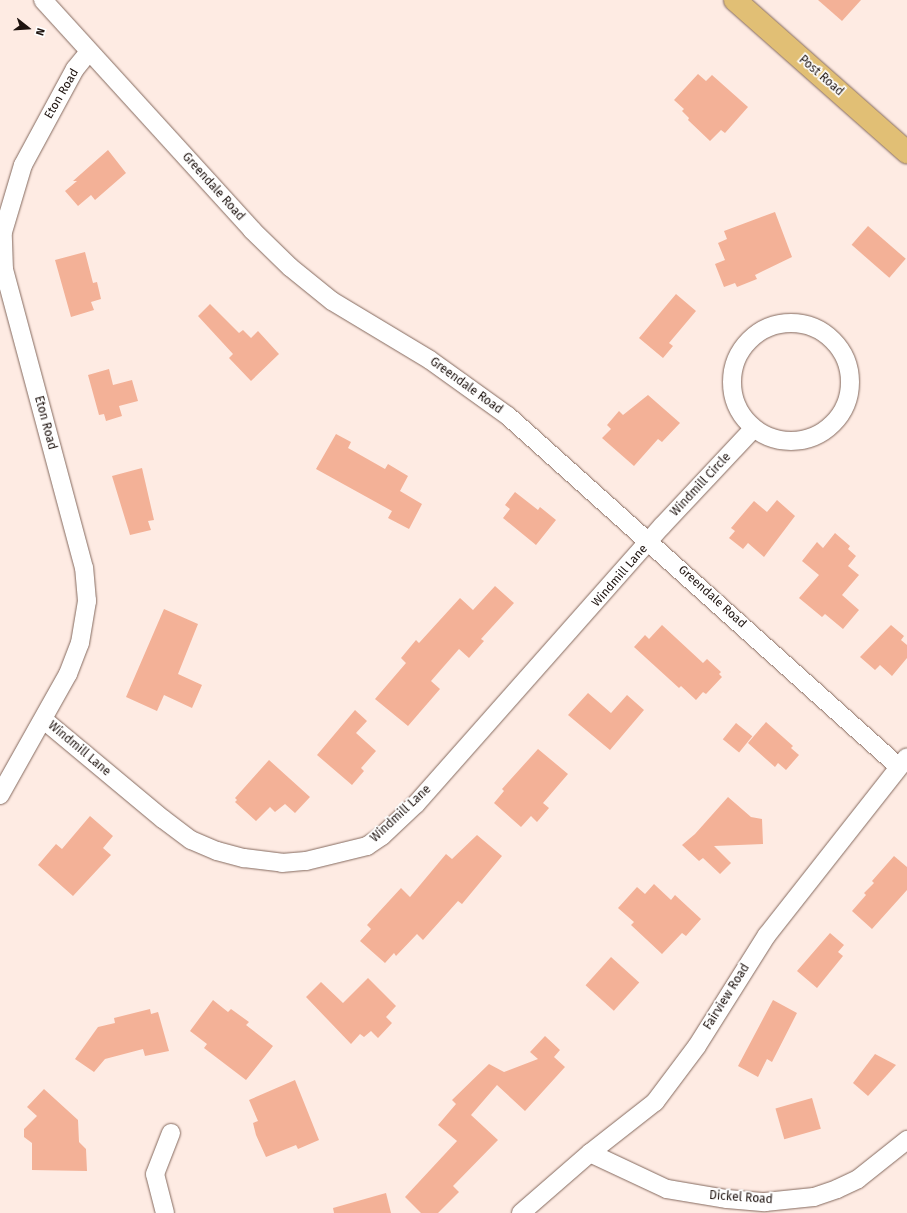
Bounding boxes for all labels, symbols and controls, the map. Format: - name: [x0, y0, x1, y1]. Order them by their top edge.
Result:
- north arrow: [8, 8, 48, 48]
- text: N: [33, 26, 47, 37]
- street label: Post Road: [796, 53, 846, 99]
- street label: Eton Road: [42, 66, 82, 122]
- street label: Greendale Road: [179, 150, 247, 224]
- street label: Greendale Road: [427, 355, 505, 417]
- street label: Eton Road: [31, 394, 59, 452]
- street label: Windmill Circle: [668, 450, 734, 520]
- street label: Windmill Lane: [589, 542, 651, 610]
- street label: Greendale Road: [675, 563, 749, 631]
- street label: Windmill Lane: [45, 719, 113, 779]
- street label: Windmill Lane: [368, 782, 434, 846]
- street label: Fairview Road: [701, 961, 753, 1033]
- street label: Dickel Road: [709, 1189, 773, 1207]

